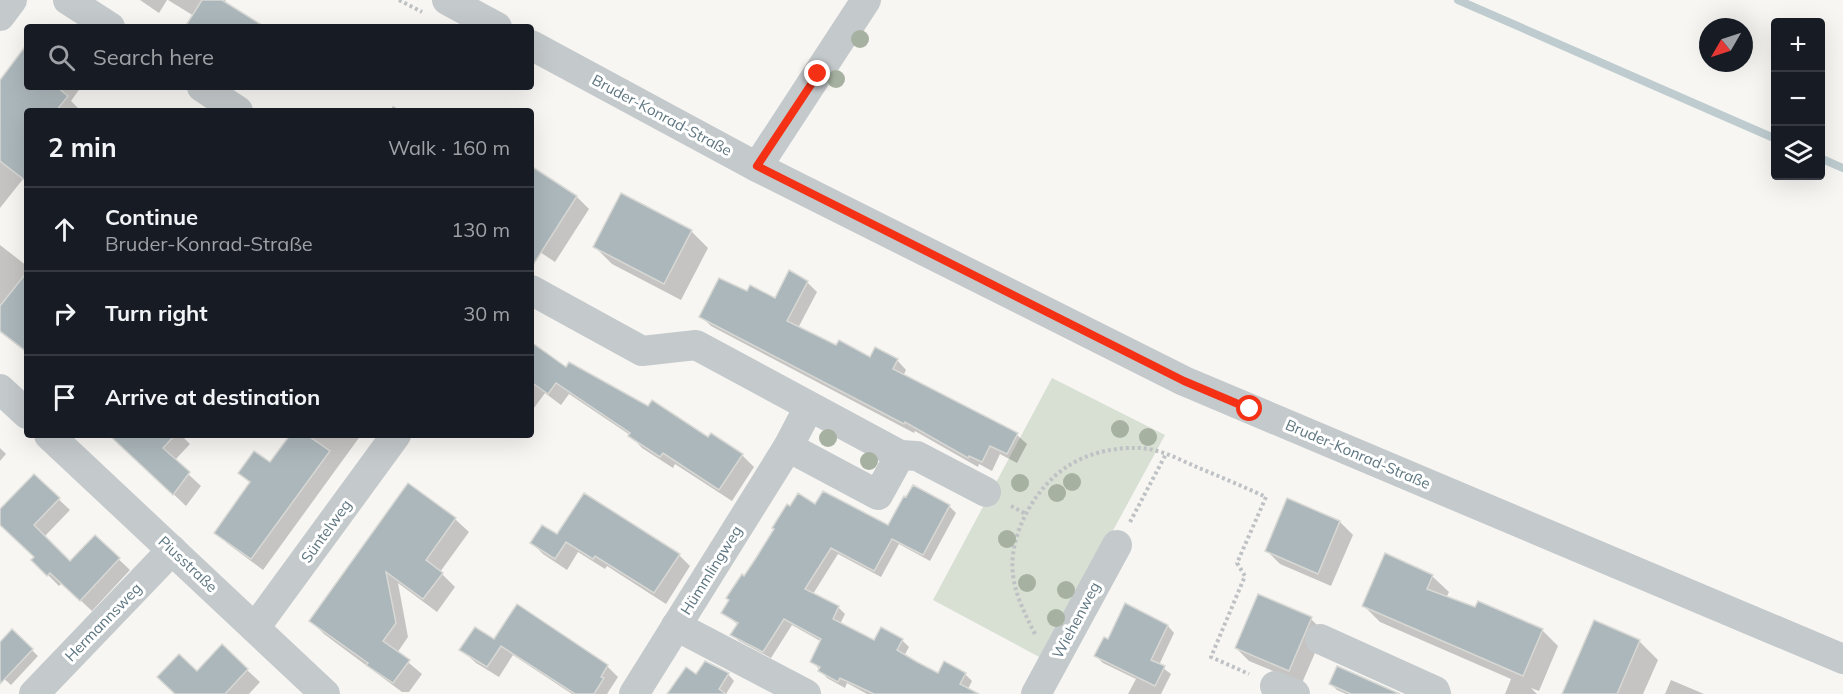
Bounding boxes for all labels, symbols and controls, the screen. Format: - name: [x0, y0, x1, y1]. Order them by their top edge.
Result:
- north arrow: [1699, 18, 1753, 72]
- map controls: [1771, 18, 1825, 180]
- button: +: [1771, 18, 1825, 72]
- search box: [24, 24, 534, 90]
- icon: search: [45, 41, 78, 74]
- text: Search here: [93, 43, 214, 71]
- route end: [804, 60, 830, 86]
- street label: Bruder-Konrad-Straße: [589, 70, 735, 160]
- button: −: [1771, 72, 1825, 126]
- button: layers: [1771, 126, 1825, 180]
- text: 2 min: [48, 131, 117, 164]
- text: Walk · 160 m: [388, 135, 510, 160]
- text: Continue: [105, 203, 198, 231]
- icon: ahead: [48, 213, 81, 246]
- text: 130 m: [451, 217, 510, 242]
- text: Bruder-Konrad-Straße: [105, 231, 313, 256]
- icon: right: [48, 297, 81, 330]
- text: Turn right: [105, 299, 208, 327]
- text: 30 m: [463, 301, 510, 326]
- icon: arrive: [48, 381, 81, 414]
- text: Arrive at destination: [105, 383, 320, 411]
- route start: [1236, 395, 1262, 421]
- street label: Bruder-Konrad-Straße: [1283, 415, 1433, 493]
- street label: Süntelweg: [297, 496, 355, 566]
- street label: Hümmlingweg: [676, 522, 746, 618]
- street label: Piusstraße: [154, 532, 222, 596]
- street label: Wiehenweg: [1048, 578, 1104, 662]
- street label: Hermannsweg: [61, 579, 145, 665]

